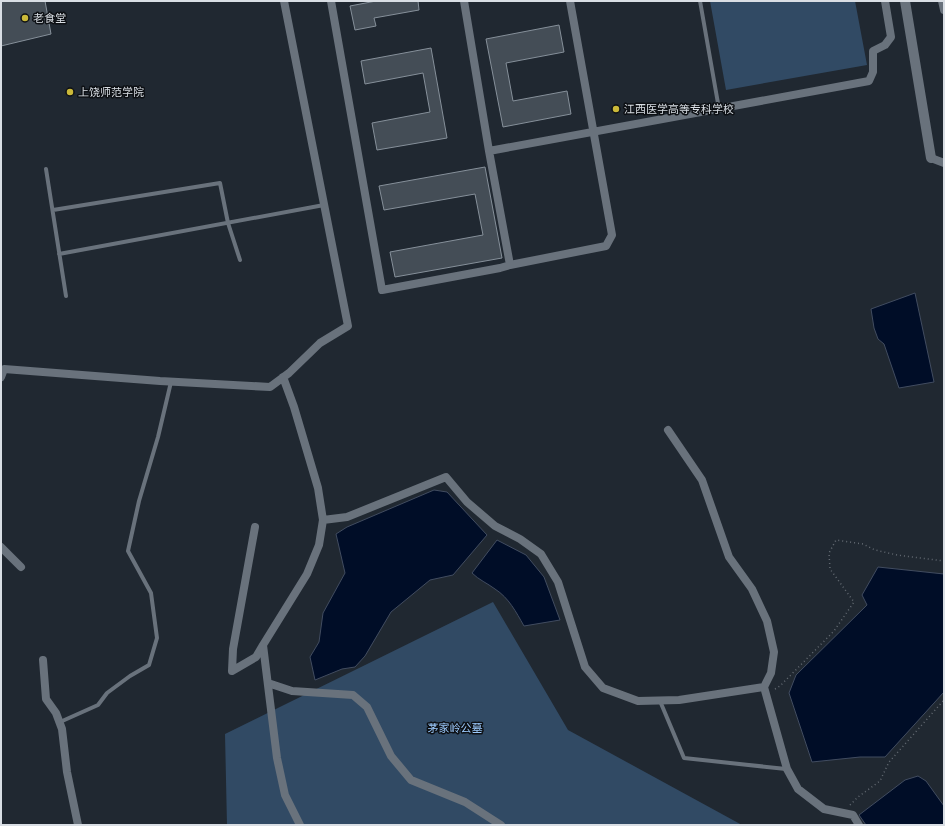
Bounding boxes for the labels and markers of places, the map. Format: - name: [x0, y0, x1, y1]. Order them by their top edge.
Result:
- place label: 老食堂: [33, 12, 66, 25]
- marker: 老食堂: [20, 13, 30, 23]
- place label: 上饶师范学院: [78, 86, 144, 99]
- marker: 上饶师范学院: [65, 87, 75, 97]
- place label: 江西医学高等专科学校: [624, 103, 734, 116]
- marker: 江西医学高等专科学校: [611, 104, 621, 114]

